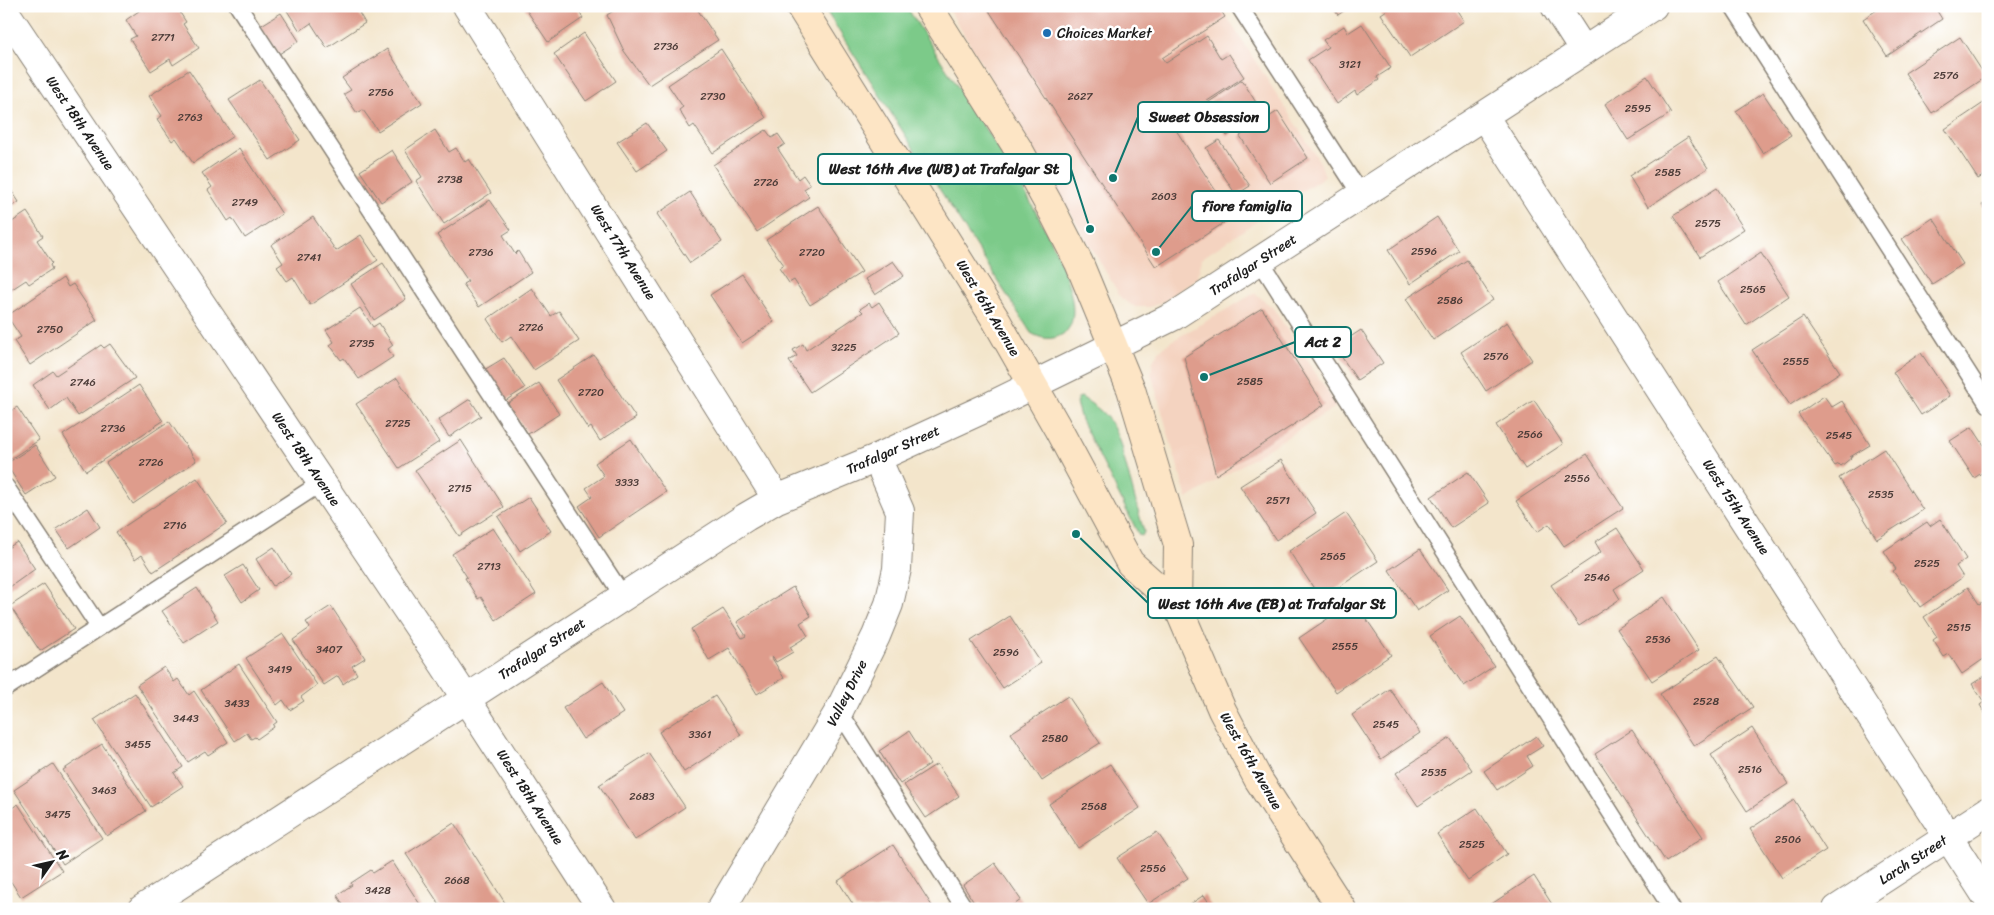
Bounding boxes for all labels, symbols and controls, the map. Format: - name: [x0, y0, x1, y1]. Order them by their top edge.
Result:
- place label: Choices Market: [1057, 21, 1153, 46]
- marker: Choices Market: [1041, 27, 1053, 39]
- house number: 2771: [151, 28, 175, 47]
- house number: 2736: [654, 37, 678, 56]
- house number: 3121: [1339, 55, 1361, 74]
- house number: 2576: [1933, 66, 1959, 85]
- street label: West 18th Avenue: [39, 70, 121, 176]
- house number: 2756: [368, 83, 394, 102]
- house number: 2730: [700, 87, 726, 106]
- house number: 2627: [1067, 87, 1093, 106]
- house number: 2595: [1625, 99, 1652, 118]
- callout: Sweet Obsession: [1138, 102, 1269, 132]
- text: Sweet Obsession: [1148, 104, 1260, 130]
- house number: 2763: [178, 108, 202, 127]
- callout: West 16th Ave (WB) at Trafalgar St: [818, 154, 1071, 184]
- text: West 16th Ave (WB) at Trafalgar St: [829, 156, 1060, 182]
- house number: 2585: [1655, 163, 1681, 182]
- house number: 2738: [437, 170, 463, 189]
- house number: 2726: [753, 173, 779, 192]
- house number: 2603: [1151, 187, 1177, 206]
- callout: fiore famiglia: [1192, 191, 1302, 221]
- house number: 2749: [232, 193, 258, 212]
- text: fiore famiglia: [1202, 193, 1292, 219]
- street label: West 17th Avenue: [583, 199, 663, 305]
- house number: 2575: [1695, 214, 1721, 233]
- street label: Trafalgar Street: [1204, 227, 1302, 303]
- house number: 2596: [1411, 242, 1437, 261]
- house number: 2736: [469, 243, 493, 262]
- house number: 2720: [799, 243, 825, 262]
- house number: 2741: [297, 248, 321, 267]
- street label: West 16th Avenue: [949, 255, 1027, 362]
- house number: 2565: [1740, 280, 1766, 299]
- house number: 2586: [1437, 291, 1463, 310]
- house number: 2726: [518, 318, 544, 337]
- house number: 2750: [37, 320, 63, 339]
- callout: Act 2: [1295, 327, 1351, 357]
- text: Act 2: [1304, 329, 1342, 355]
- house number: 2735: [349, 334, 375, 353]
- house number: 3225: [831, 338, 857, 357]
- house number: 2576: [1483, 347, 1509, 366]
- house number: 2555: [1783, 352, 1810, 371]
- house number: 2585: [1237, 372, 1263, 391]
- house number: 2746: [70, 373, 96, 392]
- house number: 2720: [578, 383, 604, 402]
- street label: West 18th Avenue: [265, 406, 347, 512]
- house number: 2725: [385, 414, 411, 433]
- street label: Trafalgar Street: [842, 418, 944, 482]
- house number: 2736: [101, 419, 125, 438]
- house number: 2566: [1517, 425, 1543, 444]
- house number: 2545: [1826, 426, 1853, 445]
- house number: 2726: [138, 453, 164, 472]
- street label: West 15th Avenue: [1696, 454, 1777, 560]
- house number: 2556: [1564, 469, 1590, 488]
- house number: 3333: [615, 473, 639, 492]
- house number: 2715: [448, 479, 472, 498]
- house number: 2535: [1868, 485, 1894, 504]
- house number: 2571: [1266, 491, 1290, 510]
- house number: 2716: [163, 516, 187, 535]
- house number: 2565: [1320, 547, 1346, 566]
- house number: 2525: [1914, 554, 1940, 573]
- house number: 2713: [477, 557, 501, 576]
- house number: 2546: [1584, 568, 1610, 587]
- callout: West 16th Ave (EB) at Trafalgar St: [1148, 588, 1396, 618]
- text: West 16th Ave (EB) at Trafalgar St: [1158, 591, 1386, 617]
- street label: Trafalgar Street: [493, 611, 591, 687]
- house number: 2515: [1947, 618, 1972, 637]
- house number: 2536: [1645, 630, 1671, 649]
- house number: 2555: [1332, 637, 1359, 656]
- house number: 3407: [316, 640, 343, 659]
- house number: 2596: [993, 643, 1019, 662]
- street label: Valley Drive: [820, 655, 874, 731]
- house number: 3419: [268, 660, 292, 679]
- house number: 2528: [1693, 692, 1719, 711]
- house number: 3433: [225, 694, 250, 713]
- street label: West 16th Avenue: [1213, 707, 1289, 815]
- house number: 3443: [173, 709, 199, 728]
- house number: 2545: [1373, 715, 1400, 734]
- house number: 3361: [688, 725, 712, 744]
- house number: 2580: [1042, 729, 1068, 748]
- house number: 3455: [125, 735, 151, 754]
- street label: West 18th Avenue: [490, 744, 571, 850]
- house number: 2516: [1738, 760, 1762, 779]
- house number: 2535: [1421, 763, 1447, 782]
- house number: 3463: [91, 781, 117, 800]
- house number: 2683: [629, 787, 655, 806]
- house number: 2568: [1081, 797, 1107, 816]
- house number: 3475: [45, 805, 71, 824]
- street label: Larch Street: [1874, 828, 1954, 892]
- house number: 2506: [1775, 830, 1801, 849]
- house number: 2525: [1459, 835, 1485, 854]
- north arrow: [28, 838, 78, 888]
- text: N: [49, 843, 76, 866]
- house number: 2556: [1140, 859, 1166, 878]
- house number: 2668: [444, 871, 470, 890]
- house number: 3428: [365, 881, 391, 900]

